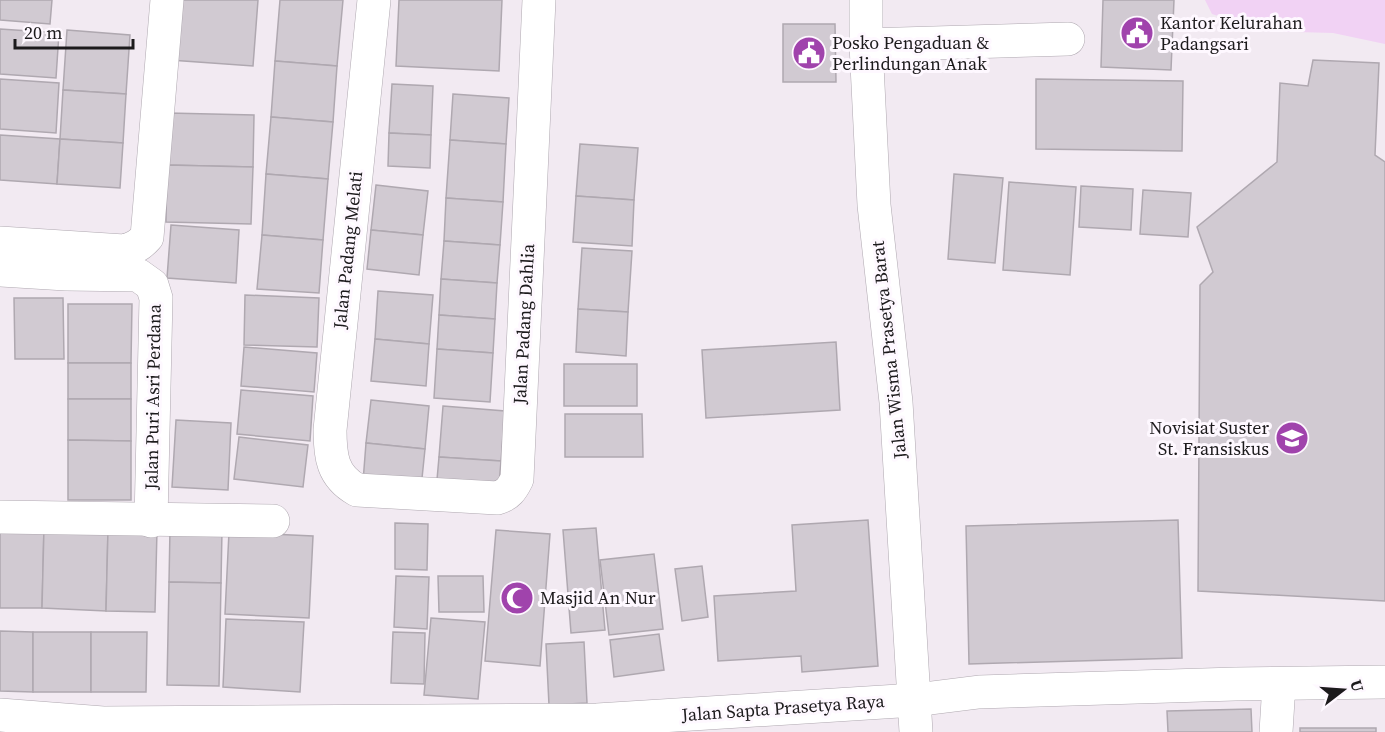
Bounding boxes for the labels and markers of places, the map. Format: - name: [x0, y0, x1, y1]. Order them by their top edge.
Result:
- place label: Kantor Kelurahan Padangsari: [1160, 10, 1303, 56]
- public building icon: Kantor Kelurahan Padangsari: [1119, 15, 1155, 51]
- place label: Posko Pengaduan & Perlindungan Anak: [832, 30, 989, 76]
- public building icon: Posko Pengaduan & Perlindungan Anak: [791, 35, 827, 71]
- place label: Novisiat Suster St. Fransiskus: [1149, 415, 1269, 461]
- school or university icon: Novisiat Suster St. Fransiskus: [1274, 420, 1310, 456]
- mosque icon: Masjid An Nur: [499, 580, 535, 616]
- place label: Masjid An Nur: [540, 585, 656, 610]

